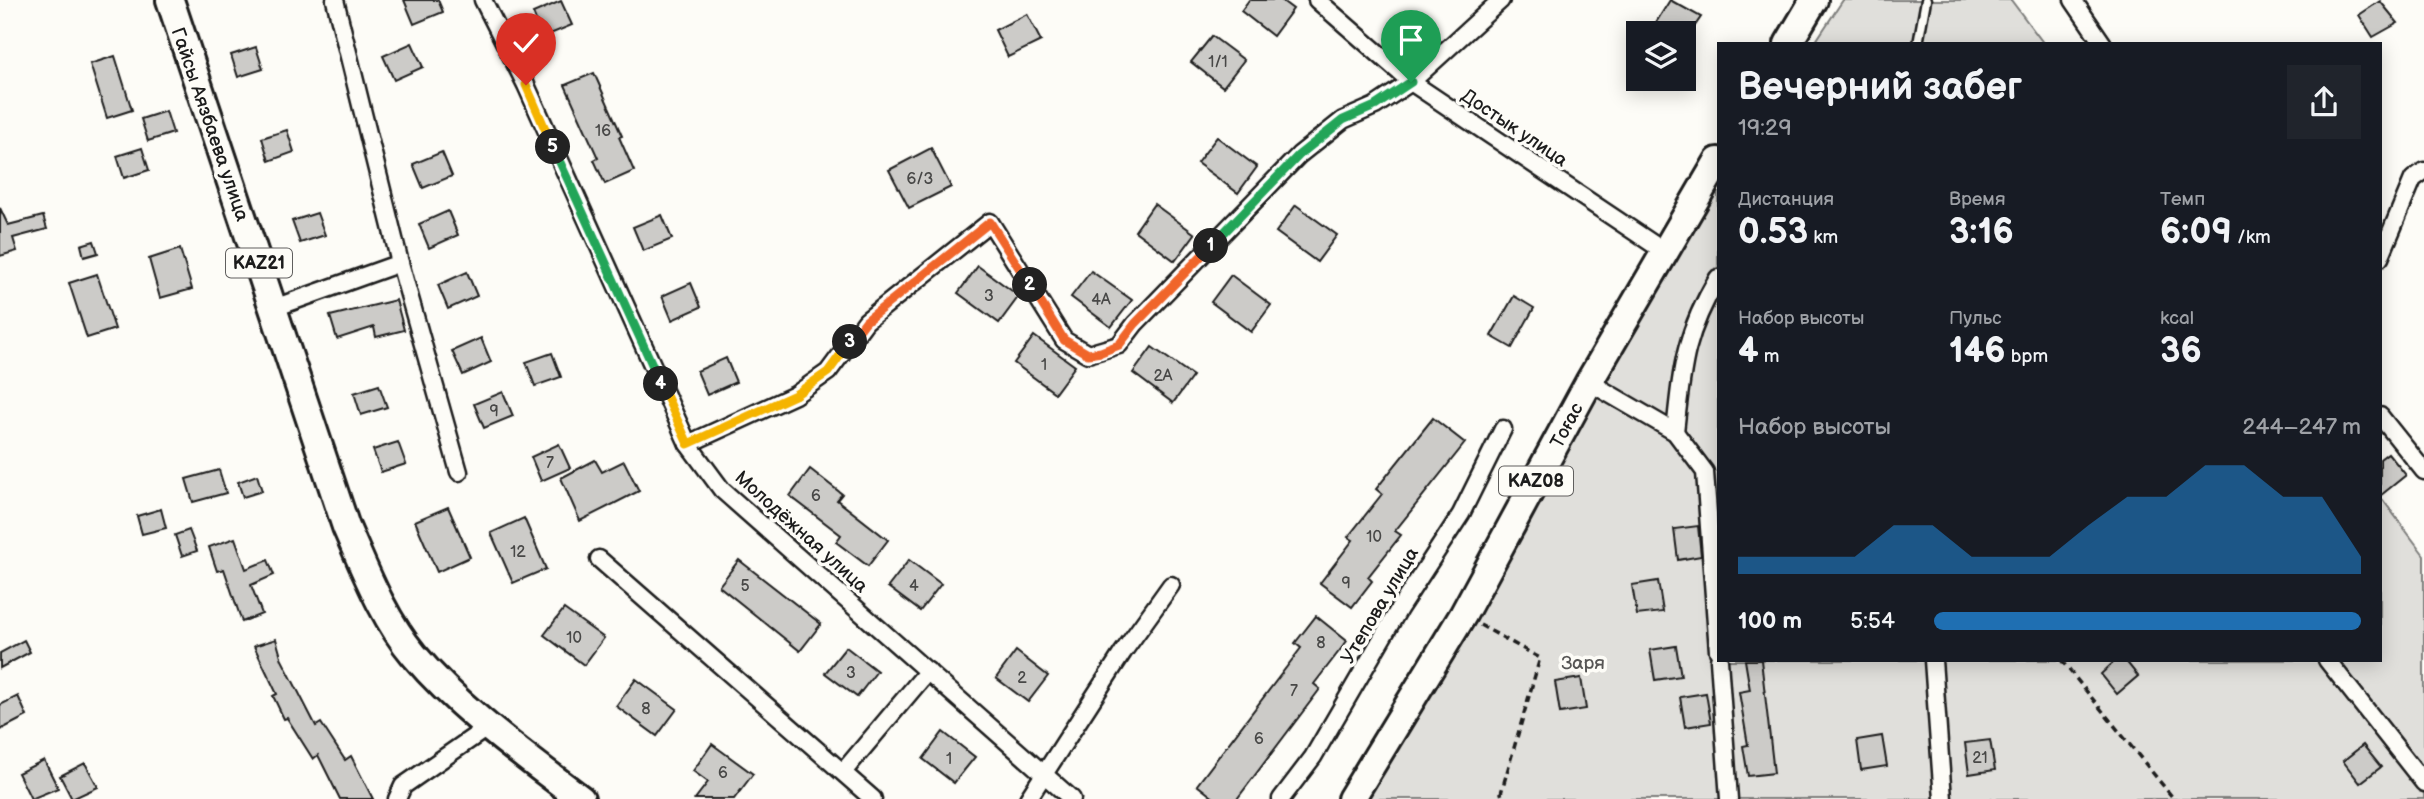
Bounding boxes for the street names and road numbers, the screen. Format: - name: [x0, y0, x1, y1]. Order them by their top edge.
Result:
- street label: Гайсы Аязбаева улица: [166, 25, 253, 224]
- street label: Достык улица: [1457, 84, 1572, 172]
- road number: KAZ21: [226, 248, 292, 278]
- street label: Тоғас: [1546, 399, 1589, 452]
- street label: Молодёжная улица: [730, 466, 872, 598]
- road number: KAZ08: [1499, 466, 1573, 495]
- street label: Утепова улица: [1337, 543, 1424, 668]

